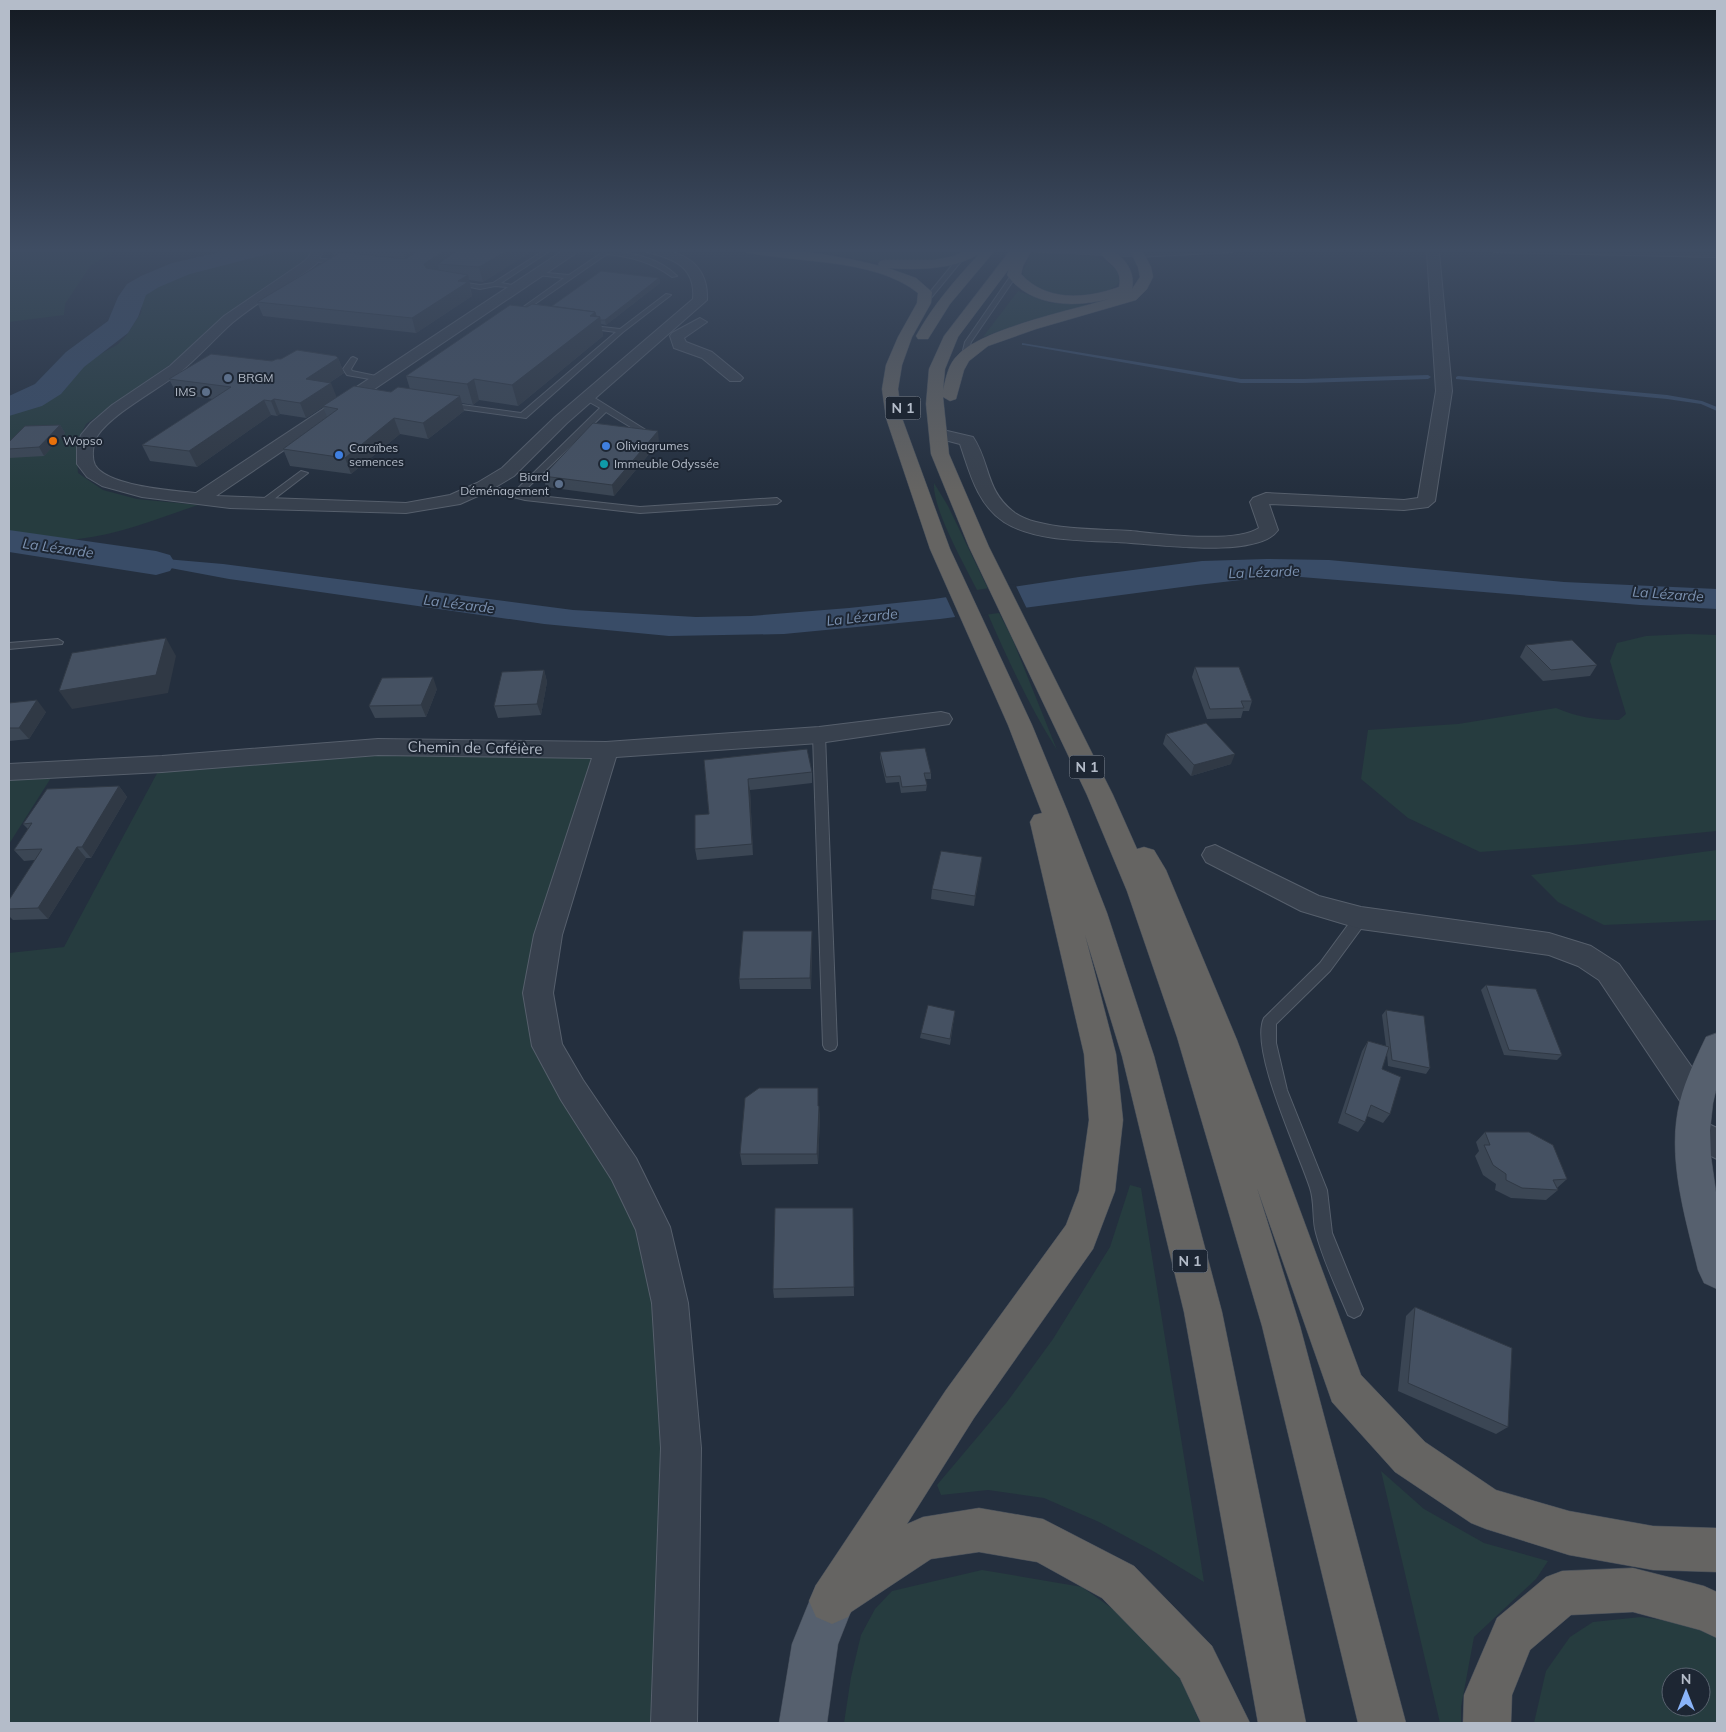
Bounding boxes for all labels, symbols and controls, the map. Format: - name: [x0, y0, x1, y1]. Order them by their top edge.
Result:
- place label: BRGM: [238, 370, 273, 385]
- marker: BRGM: [222, 372, 234, 384]
- place label: IMS: [175, 384, 196, 399]
- marker: IMS: [200, 386, 212, 398]
- road number: N 1: [886, 396, 920, 419]
- place label: Wopso: [63, 433, 103, 448]
- marker: Wopso: [47, 435, 59, 447]
- place label: Oliviagrumes: [616, 438, 689, 453]
- place label: Caraïbes semences: [349, 440, 404, 469]
- marker: Oliviagrumes: [600, 440, 612, 452]
- marker: Caraïbes semences: [333, 449, 345, 461]
- place label: Immeuble Odyssée: [614, 456, 719, 471]
- marker: Immeuble Odyssée: [598, 458, 610, 470]
- place label: Biard Déménagement: [460, 469, 549, 498]
- marker: Biard Déménagement: [553, 478, 565, 490]
- water label: La Lézarde: [21, 534, 95, 562]
- water label: La Lézarde: [1228, 562, 1300, 582]
- water label: La Lézarde: [1632, 583, 1705, 605]
- water label: La Lézarde: [422, 591, 496, 617]
- water label: La Lézarde: [826, 604, 899, 630]
- street label: Chemin de Caféière: [407, 737, 543, 758]
- road number: N 1: [1070, 756, 1104, 779]
- road number: N 1: [1172, 1250, 1208, 1272]
- north arrow: [1661, 1667, 1711, 1717]
- text: N: [1681, 1670, 1691, 1688]

